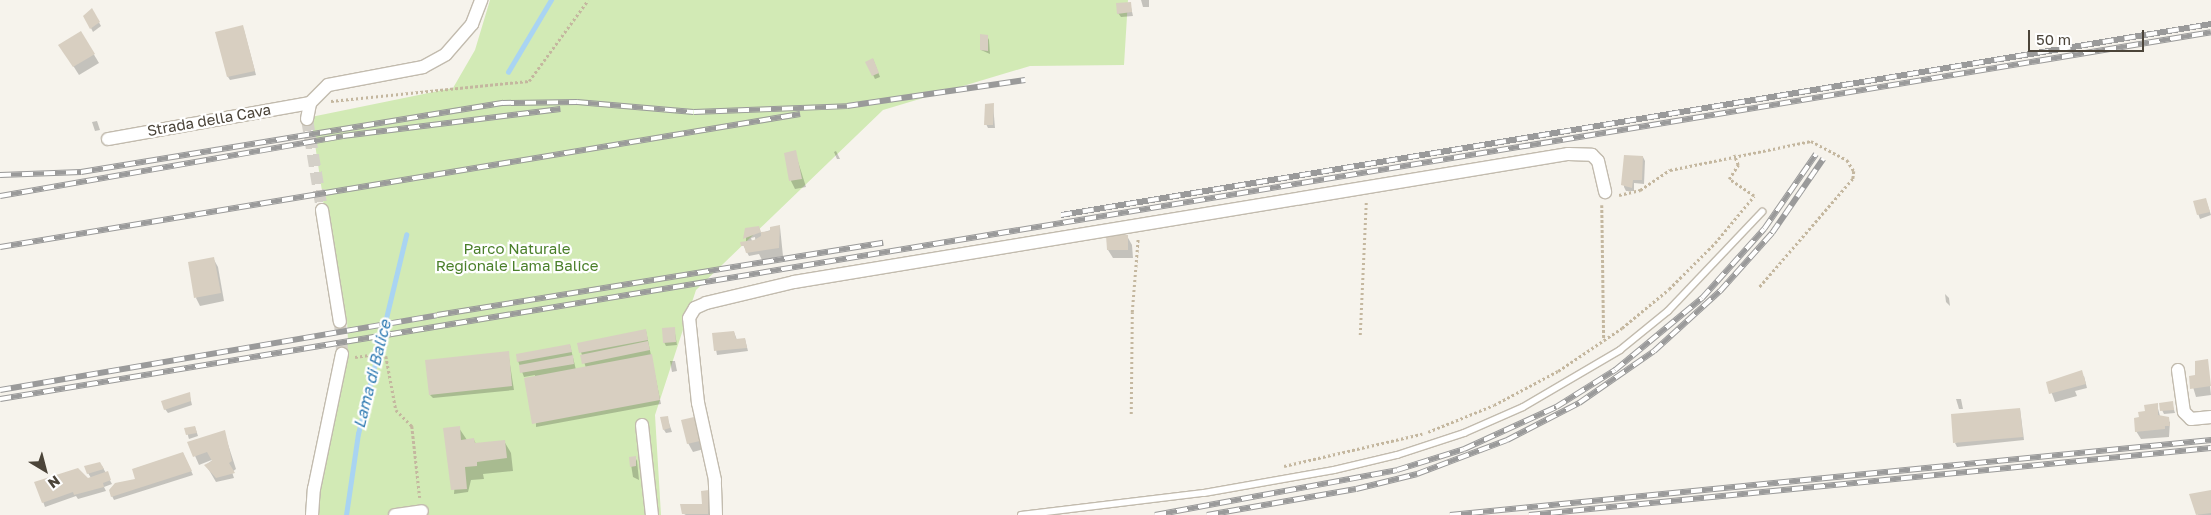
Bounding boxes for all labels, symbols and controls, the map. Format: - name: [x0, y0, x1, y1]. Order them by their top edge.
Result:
- scale bar: [2031, 20, 2147, 52]
- text: 50 m: [2036, 30, 2071, 48]
- street label: Strada della Cava: [146, 100, 272, 140]
- park label: Parco Naturale Regionale Lama Balice: [436, 239, 598, 274]
- water label: Lama di Balice: [349, 318, 395, 430]
- north arrow: [20, 445, 70, 495]
- text: N: [45, 472, 64, 492]

